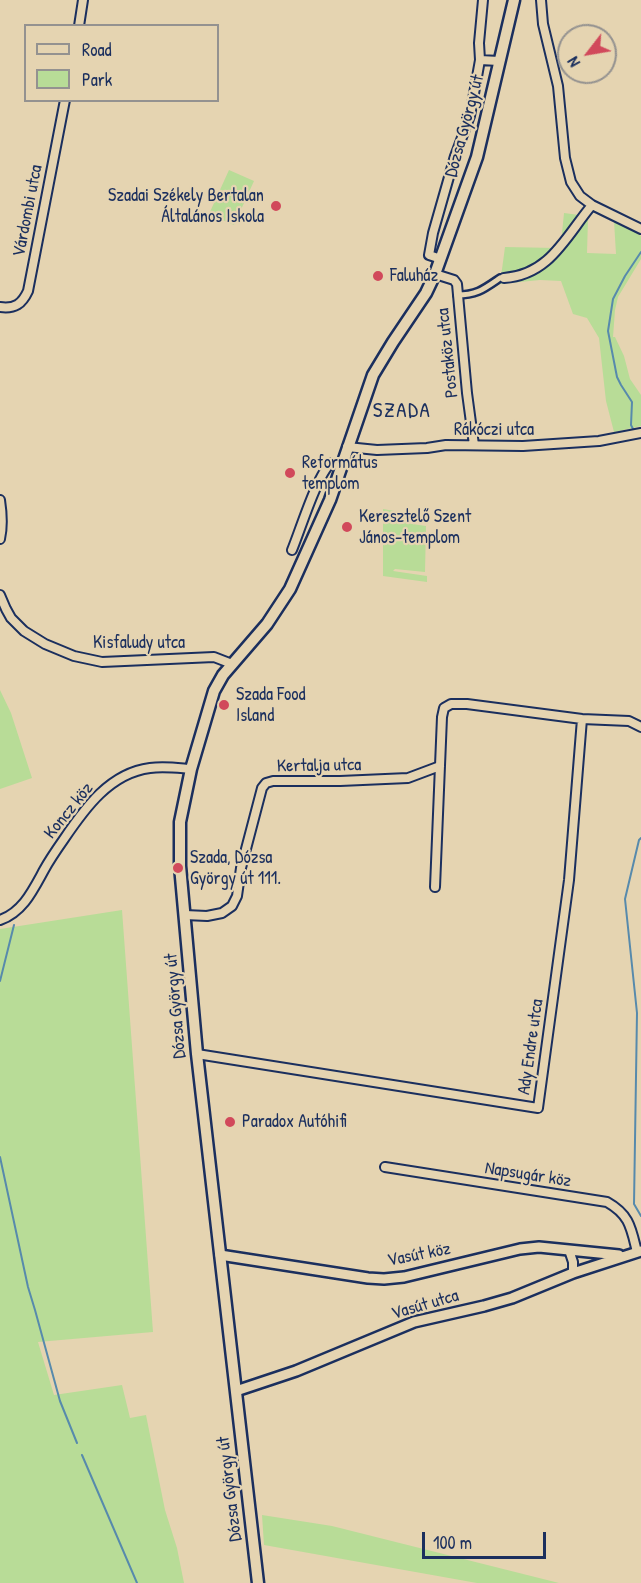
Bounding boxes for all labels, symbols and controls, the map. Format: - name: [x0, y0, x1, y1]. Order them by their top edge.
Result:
- legend: [24, 24, 219, 102]
- north arrow: [557, 24, 617, 84]
- text: Road: [82, 37, 112, 62]
- text: N: [562, 53, 585, 72]
- text: Park: [82, 67, 112, 92]
- street label: Dózsa György út: [441, 72, 489, 180]
- street label: Várdombi utca: [8, 163, 48, 259]
- place label: Szadai Székely Bertalan Általános Iskola: [108, 185, 264, 228]
- marker: Szadai Székely Bertalan Általános Iskola: [269, 199, 283, 213]
- place label: Faluház: [390, 265, 438, 287]
- marker: Faluház: [371, 269, 385, 283]
- street label: Postaköz utca: [433, 307, 463, 399]
- district label: SZADA: [373, 398, 431, 424]
- street label: Rákóczi utca: [454, 419, 534, 441]
- place label: Református templom: [302, 452, 378, 494]
- marker: Református templom: [283, 466, 297, 480]
- place label: Keresztelő Szent János-templom: [359, 506, 471, 548]
- marker: Keresztelő Szent János-templom: [340, 520, 354, 534]
- street label: Kisfaludy utca: [93, 632, 185, 654]
- place label: Szada Food Island: [236, 684, 306, 726]
- marker: Szada Food Island: [217, 698, 231, 712]
- street label: Kertalja utca: [277, 754, 361, 778]
- street label: Koncz köz: [40, 779, 98, 843]
- place label: Szada, Dózsa György út 111.: [190, 847, 281, 890]
- marker: Szada, Dózsa György út 111.: [171, 861, 185, 875]
- street label: Dózsa György út: [161, 953, 191, 1059]
- street label: Ady Endre utca: [514, 998, 548, 1096]
- place label: Paradox Autóhifi: [242, 1111, 346, 1133]
- marker: Paradox Autóhifi: [223, 1115, 237, 1129]
- street label: Napsugár köz: [483, 1158, 573, 1192]
- street label: Vasút köz: [385, 1238, 453, 1272]
- street label: Vasút utca: [389, 1285, 461, 1325]
- street label: Dózsa György út: [213, 1435, 247, 1543]
- scale bar: [425, 1520, 550, 1558]
- text: 100 m: [433, 1530, 472, 1555]

